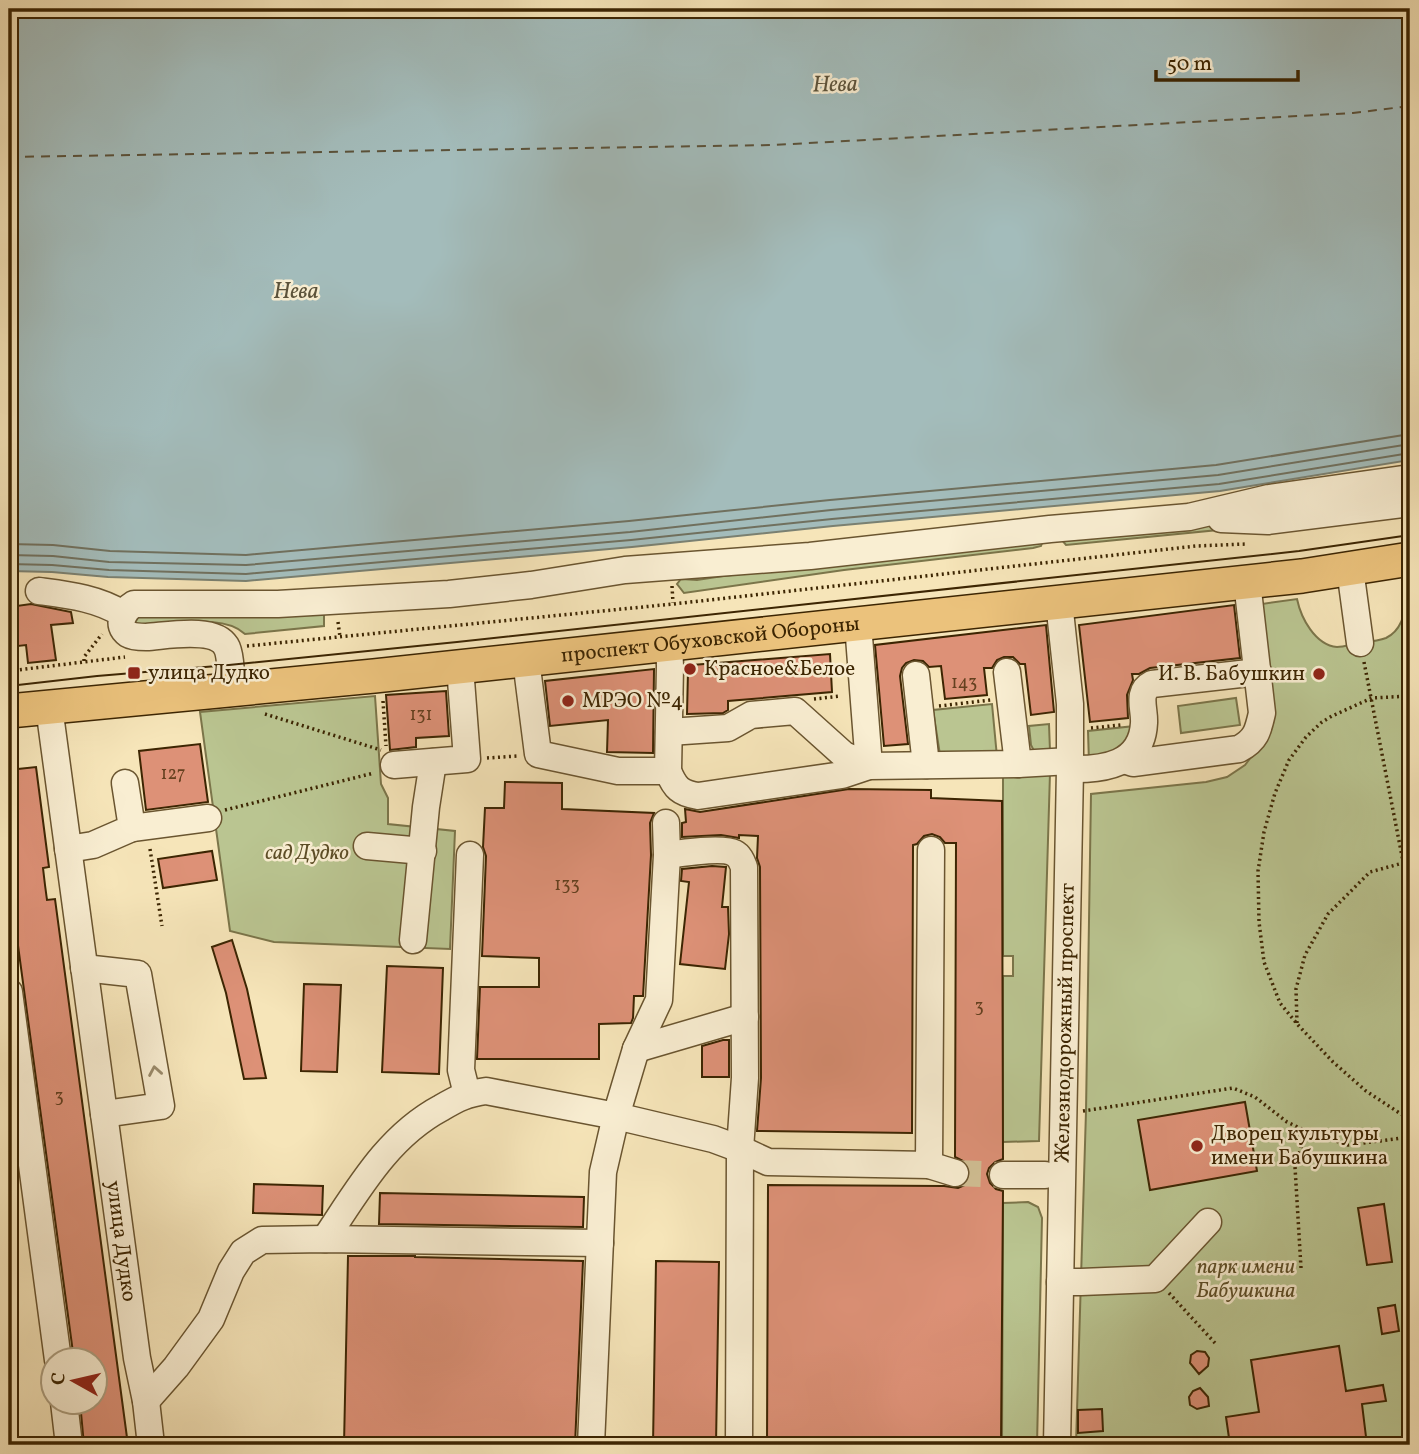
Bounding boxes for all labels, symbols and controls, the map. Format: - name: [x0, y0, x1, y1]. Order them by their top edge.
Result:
- scale bar: [1156, 38, 1298, 82]
- text: 50 m: [1167, 50, 1212, 79]
- water label: Нева: [812, 69, 858, 101]
- water label: Нева: [273, 276, 319, 308]
- street label: проспект Обуховской Обороны: [560, 609, 861, 670]
- place label: Красное&Белое: [704, 655, 855, 684]
- place label: улица Дудко: [148, 659, 270, 688]
- place label: И. В. Бабушкин: [1158, 660, 1305, 689]
- marker: Красное&Белое: [682, 661, 698, 677]
- marker: улица Дудко: [126, 665, 142, 681]
- marker: И. В. Бабушкин: [1311, 666, 1327, 682]
- house number: 143: [951, 671, 977, 696]
- place label: МРЭО №4: [582, 687, 683, 716]
- marker: МРЭО №4: [560, 693, 576, 709]
- house number: 131: [409, 703, 433, 728]
- house number: 127: [161, 762, 185, 787]
- park label: сад Дудко: [265, 839, 349, 868]
- house number: 133: [554, 873, 580, 898]
- street label: Железнодорожный проспект: [1048, 882, 1082, 1163]
- house number: 3: [974, 995, 984, 1020]
- one-way arrow: [148, 1065, 163, 1077]
- house number: 3: [54, 1085, 64, 1110]
- place label: Дворец культуры имени Бабушкина: [1211, 1120, 1388, 1173]
- marker: Дворец культуры имени Бабушкина: [1189, 1138, 1205, 1154]
- street label: улица Дудко: [99, 1179, 144, 1304]
- park label: парк имени Бабушкина: [1197, 1253, 1295, 1306]
- north arrow: [38, 1346, 108, 1416]
- text: С: [45, 1371, 73, 1387]

